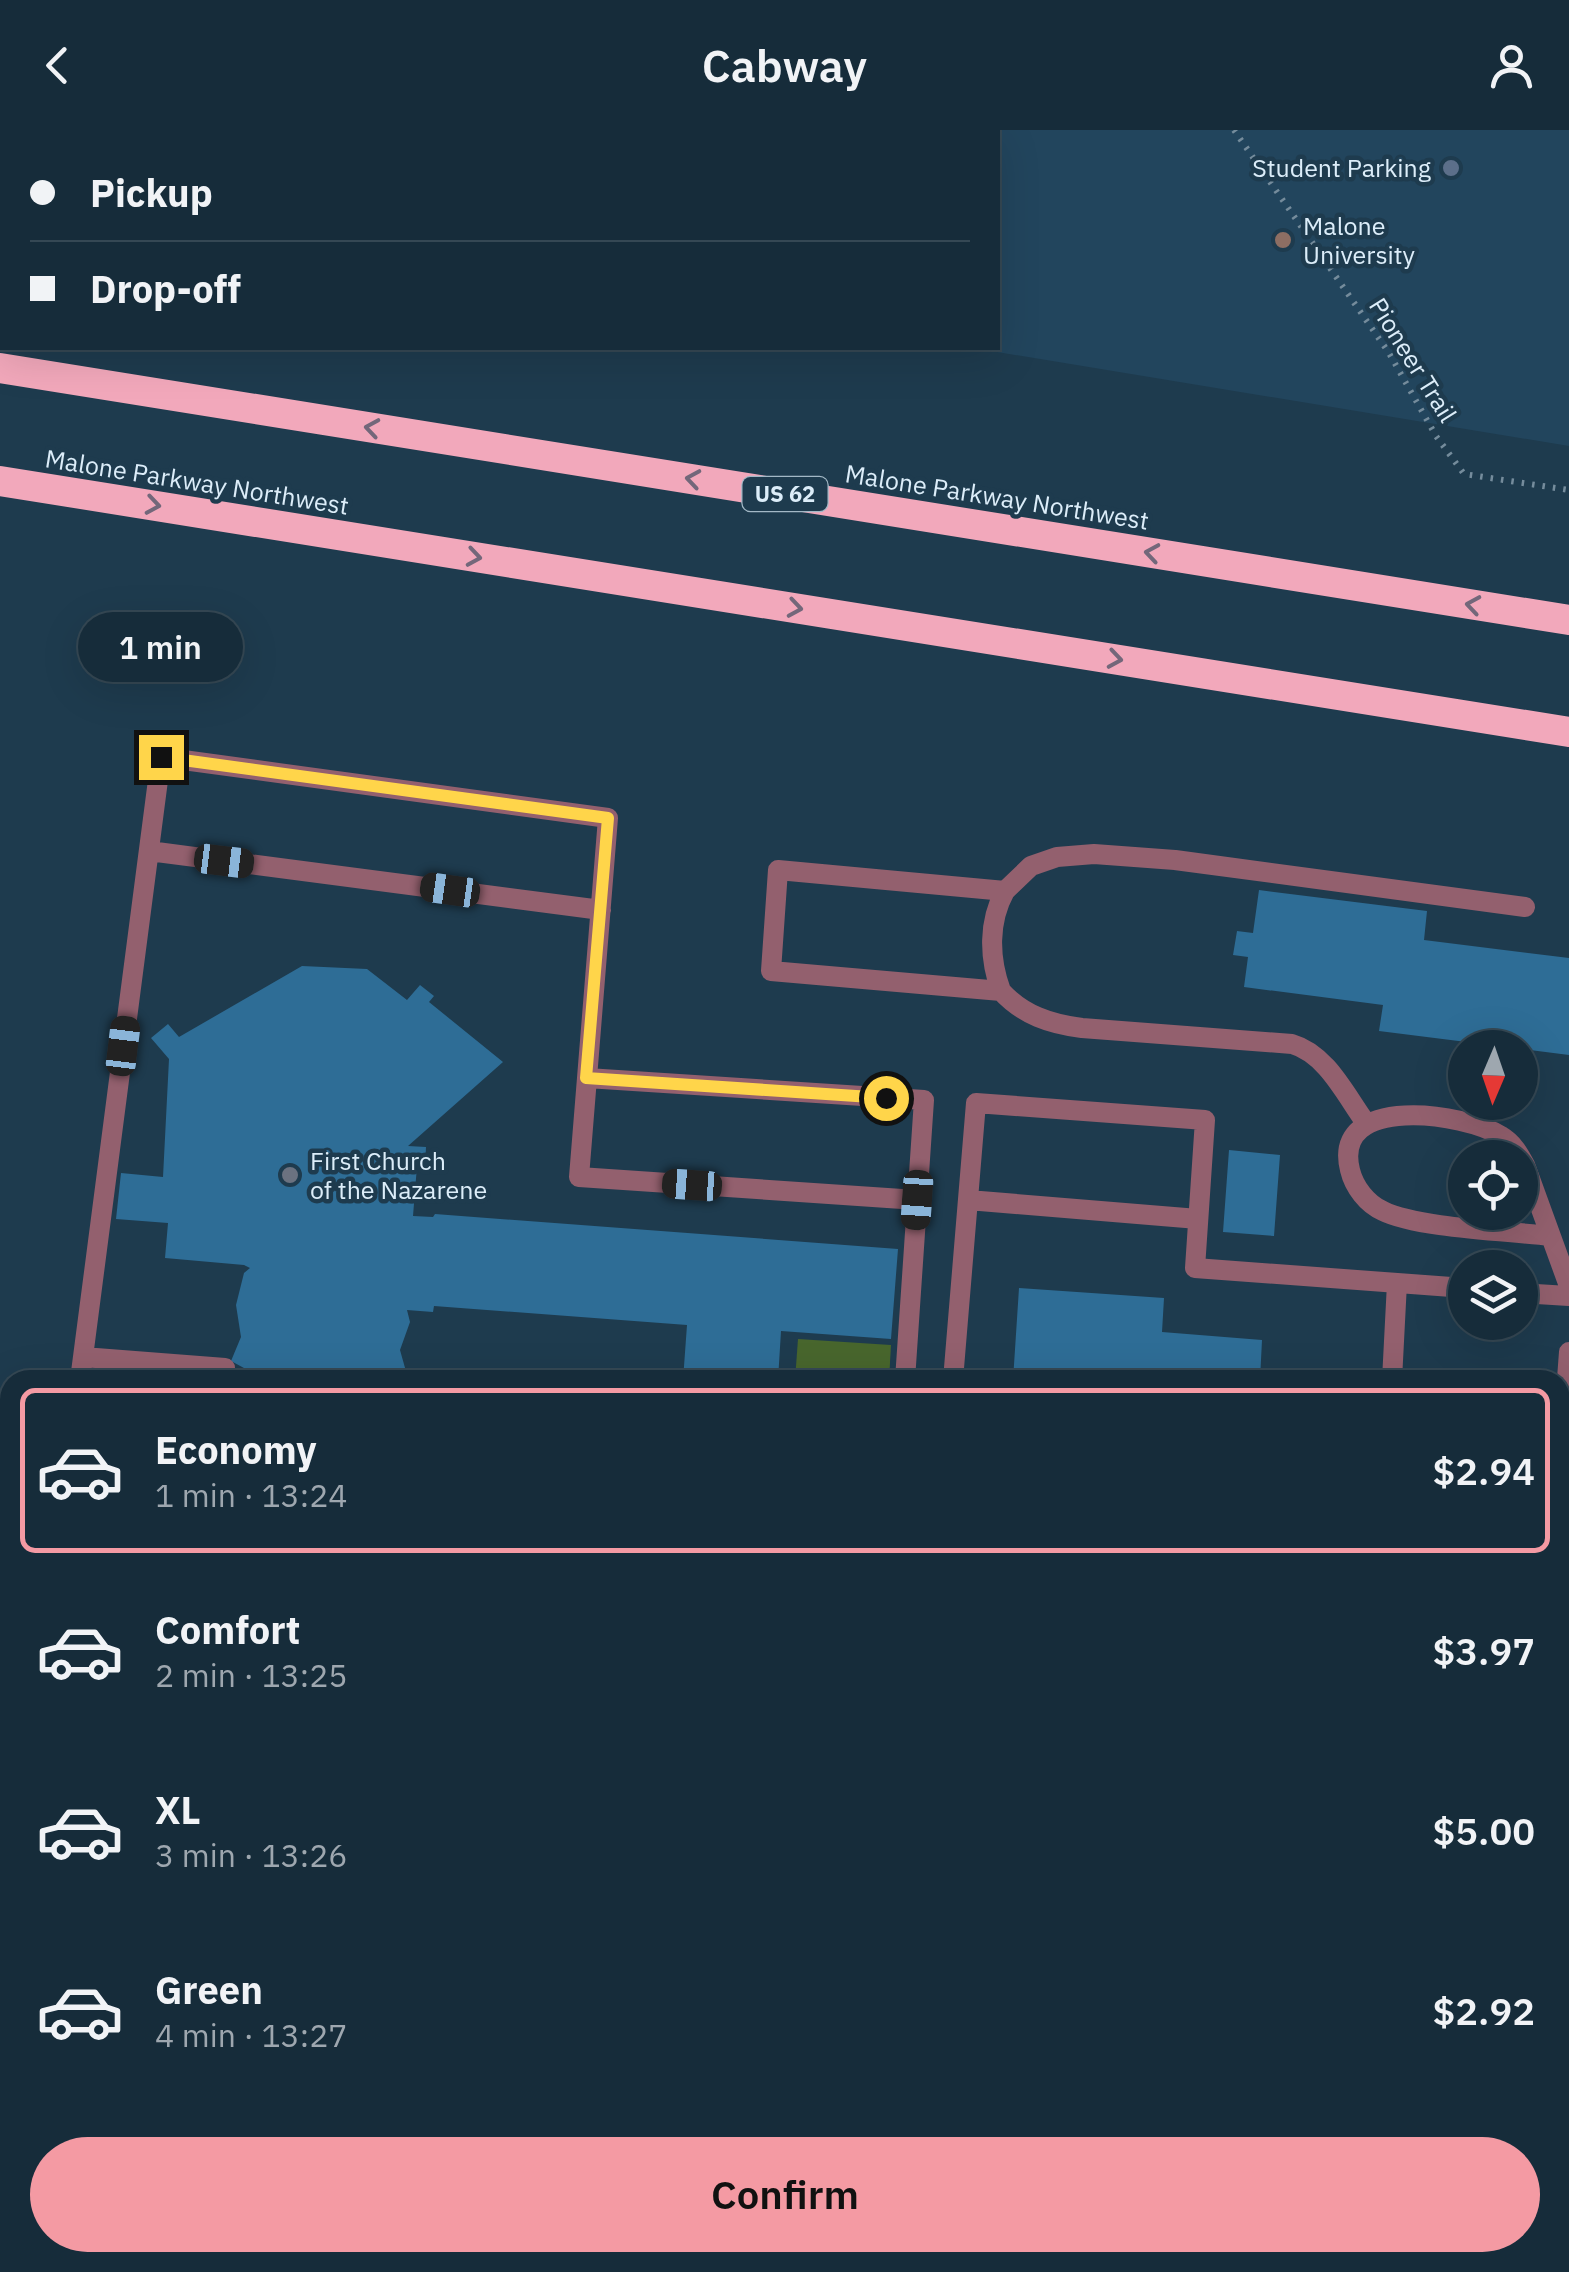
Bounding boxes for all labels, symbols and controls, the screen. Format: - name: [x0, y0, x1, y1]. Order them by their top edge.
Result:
- text: Cabway: [702, 36, 867, 94]
- icon: back: [30, 38, 85, 93]
- icon: person: [1484, 38, 1539, 93]
- place label: Student Parking: [1252, 151, 1431, 184]
- marker: Student Parking: [1440, 157, 1462, 179]
- text: Pickup: [90, 168, 213, 217]
- place label: Malone University: [1303, 209, 1416, 271]
- marker: Malone University: [1272, 229, 1294, 251]
- text: Drop-off: [90, 264, 241, 313]
- street label: Pioneer Trail: [1362, 291, 1465, 428]
- one-way arrow: [364, 418, 380, 439]
- street label: Malone Parkway Northwest: [43, 441, 351, 522]
- street label: Malone Parkway Northwest: [843, 456, 1151, 537]
- one-way arrow: [684, 469, 701, 490]
- road number: US 62: [742, 477, 828, 511]
- one-way arrow: [144, 494, 161, 515]
- one-way arrow: [1144, 543, 1160, 564]
- one-way arrow: [465, 545, 482, 566]
- one-way arrow: [1464, 595, 1481, 616]
- one-way arrow: [786, 597, 803, 618]
- callout: 1 min: [79, 612, 244, 682]
- text: 1 min: [119, 626, 202, 668]
- one-way arrow: [1107, 648, 1124, 669]
- route end: [139, 735, 184, 780]
- car: [192, 842, 256, 880]
- car: [418, 871, 482, 909]
- car: [104, 1014, 142, 1078]
- north arrow: [1448, 1030, 1538, 1120]
- map controls: [1448, 1030, 1538, 1340]
- route start: [864, 1076, 909, 1121]
- button: locate: [1448, 1140, 1538, 1230]
- place label: First Church of the Nazarene: [310, 1144, 487, 1206]
- marker: First Church of the Nazarene: [279, 1164, 301, 1186]
- car: [661, 1168, 723, 1202]
- car: [900, 1169, 934, 1231]
- button: layers: [1448, 1250, 1538, 1340]
- text: Economy: [155, 1425, 317, 1474]
- icon: car: [35, 1426, 125, 1516]
- text: $2.94: [1432, 1446, 1535, 1495]
- text: 1 min · 13:24: [155, 1474, 348, 1516]
- text: Comfort: [155, 1605, 300, 1654]
- icon: car: [35, 1606, 125, 1696]
- text: $3.97: [1432, 1626, 1535, 1675]
- text: 2 min · 13:25: [155, 1654, 348, 1696]
- text: XL: [155, 1785, 201, 1834]
- icon: car: [35, 1786, 125, 1876]
- text: $5.00: [1432, 1806, 1535, 1855]
- text: 3 min · 13:26: [155, 1834, 348, 1876]
- text: Green: [155, 1965, 263, 2014]
- icon: car: [35, 1966, 125, 2056]
- text: $2.92: [1432, 1986, 1535, 2035]
- text: 4 min · 13:27: [155, 2014, 348, 2056]
- button: Confirm: [30, 2137, 1540, 2252]

